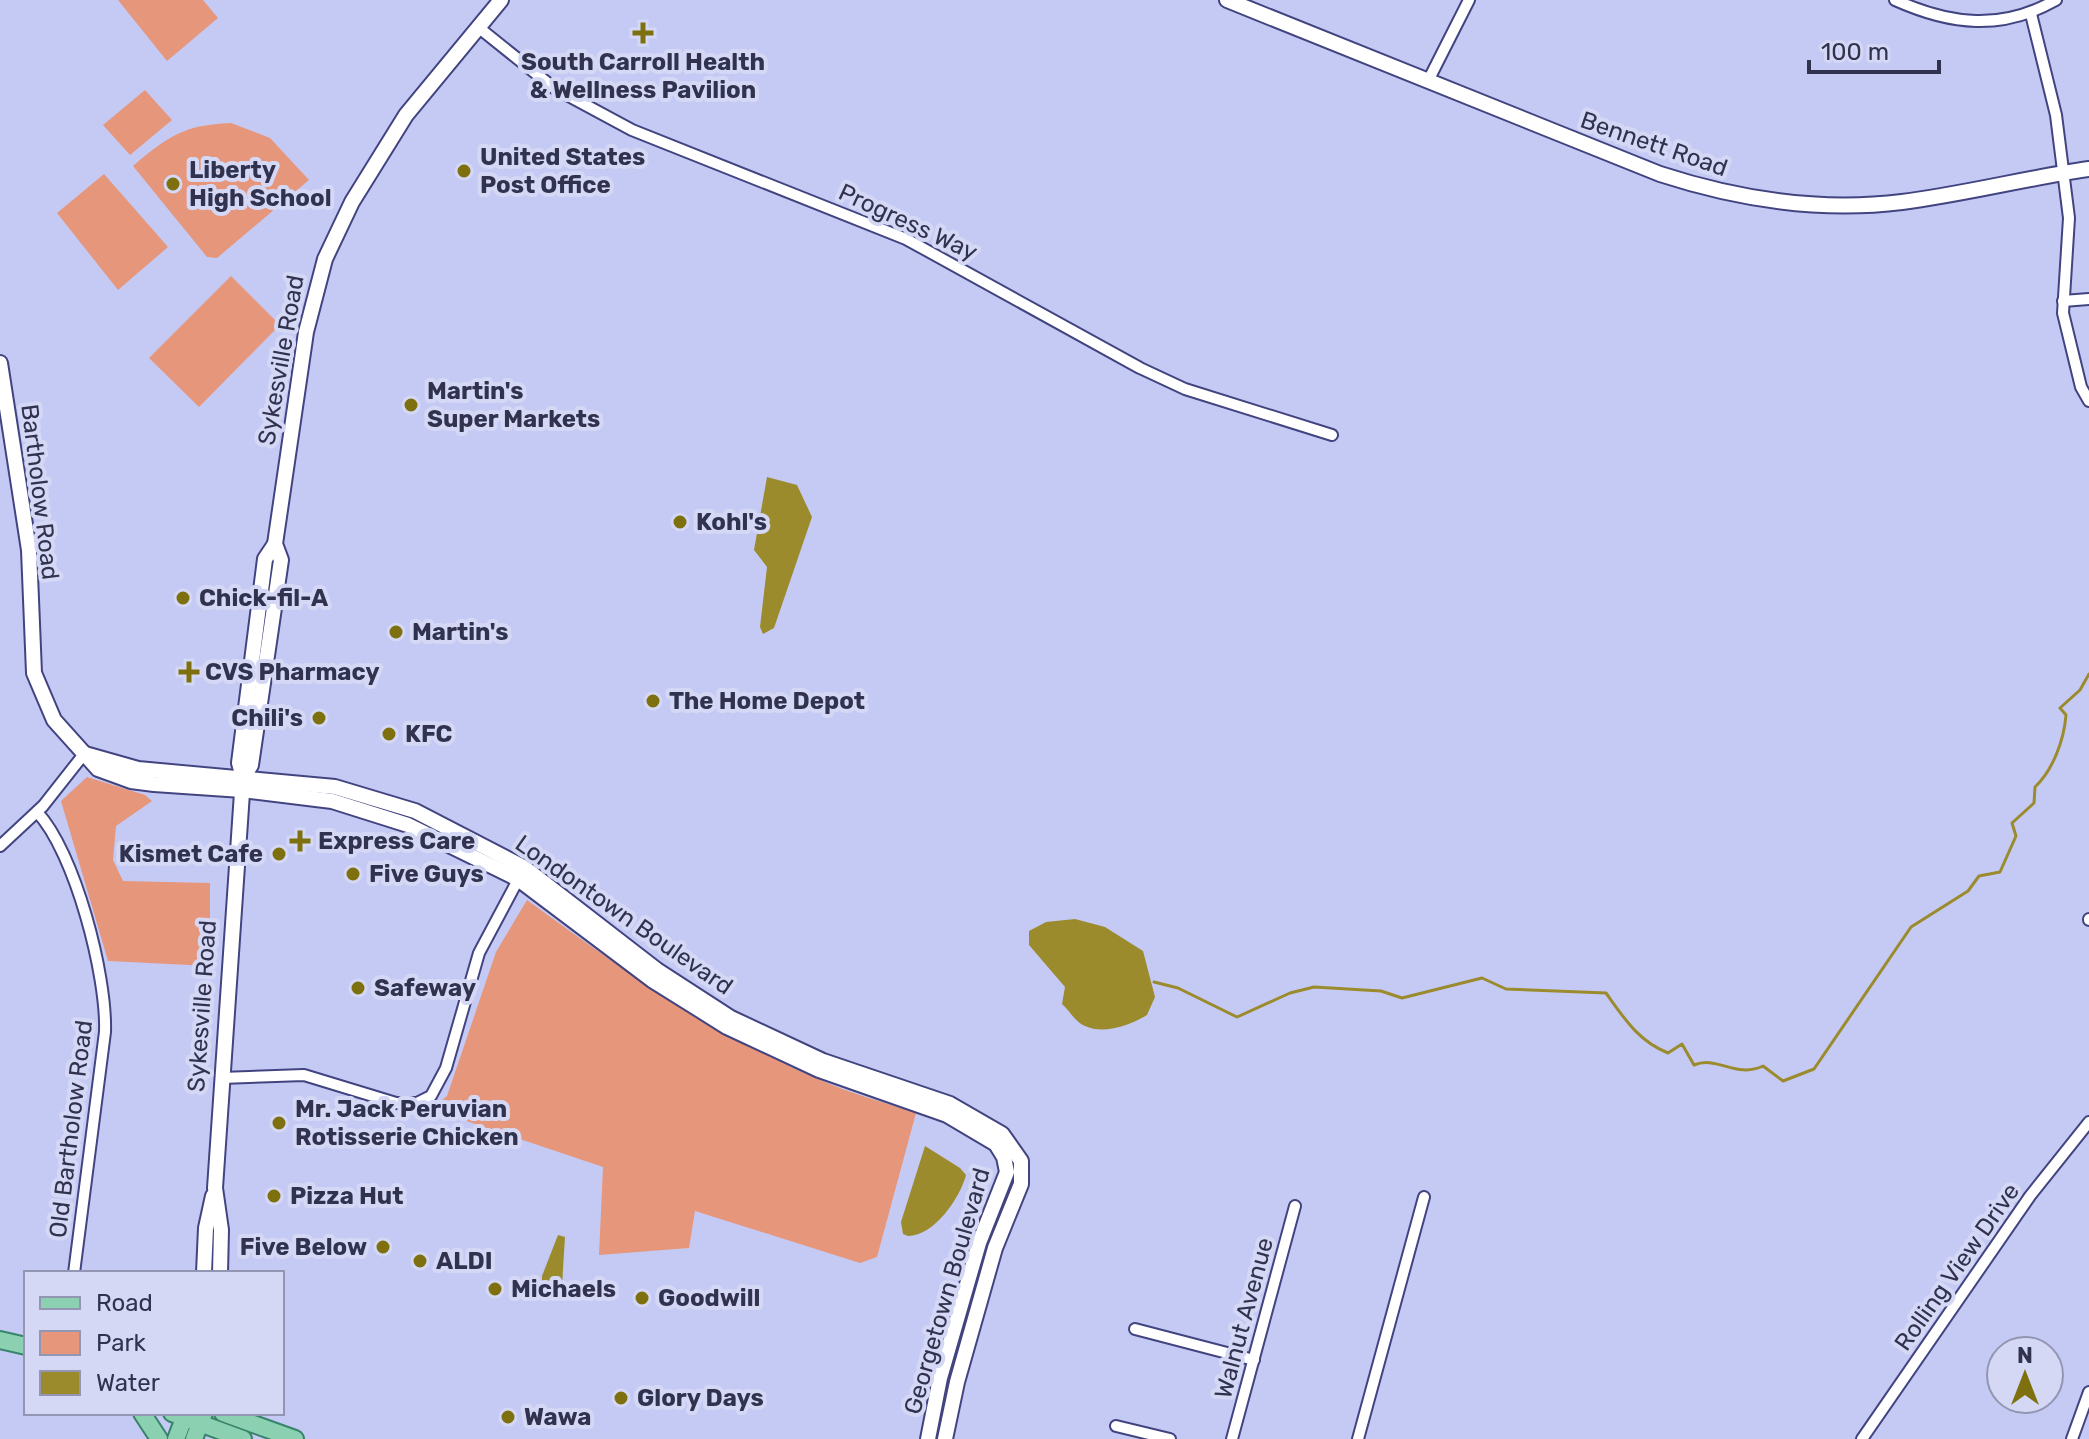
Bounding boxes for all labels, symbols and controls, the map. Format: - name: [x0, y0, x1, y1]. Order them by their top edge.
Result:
- marker: South Carroll Health & Wellness Pavilion: [632, 22, 654, 44]
- scale bar: [1809, 24, 1939, 74]
- text: 100 m: [1821, 38, 1889, 66]
- place label: South Carroll Health & Wellness Pavilion: [521, 48, 765, 104]
- street label: Bennett Road: [1577, 106, 1731, 182]
- place label: United States Post Office: [480, 143, 645, 199]
- place label: Liberty High School: [189, 156, 332, 212]
- marker: United States Post Office: [455, 162, 473, 180]
- marker: Liberty High School: [164, 175, 182, 193]
- street label: Progress Way: [834, 178, 982, 266]
- street label: Sykesville Road: [252, 273, 310, 447]
- place label: Martin's Super Markets: [427, 377, 600, 433]
- marker: Martin's Super Markets: [402, 396, 420, 414]
- street label: Bartholow Road: [15, 402, 65, 582]
- place label: Kohl's: [696, 508, 767, 536]
- marker: Kohl's: [671, 513, 689, 531]
- place label: Chick-fil-A: [199, 584, 328, 612]
- marker: Chick-fil-A: [174, 589, 192, 607]
- place label: Martin's: [412, 618, 509, 646]
- marker: Martin's: [387, 623, 405, 641]
- place label: CVS Pharmacy: [205, 658, 380, 686]
- marker: CVS Pharmacy: [180, 663, 198, 681]
- place label: The Home Depot: [669, 687, 865, 715]
- marker: The Home Depot: [644, 692, 662, 710]
- place label: Chili's: [231, 704, 303, 732]
- marker: Chili's: [310, 709, 328, 727]
- place label: KFC: [405, 720, 453, 748]
- marker: KFC: [380, 725, 398, 743]
- place label: Express Care: [318, 827, 475, 855]
- street label: Londontown Boulevard: [510, 829, 738, 1001]
- marker: Express Care: [289, 830, 311, 852]
- place label: Kismet Cafe: [119, 840, 263, 868]
- marker: Kismet Cafe: [270, 845, 288, 863]
- place label: Five Guys: [369, 860, 484, 888]
- marker: Five Guys: [344, 865, 362, 883]
- street label: Sykesville Road: [182, 919, 222, 1093]
- place label: Safeway: [374, 974, 476, 1002]
- marker: Safeway: [349, 979, 367, 997]
- street label: Old Bartholow Road: [44, 1019, 98, 1239]
- place label: Mr. Jack Peruvian Rotisserie Chicken: [295, 1095, 519, 1151]
- marker: Mr. Jack Peruvian Rotisserie Chicken: [270, 1114, 288, 1132]
- street label: Georgetown Boulevard: [898, 1165, 996, 1417]
- street label: Rolling View Drive: [1889, 1178, 2025, 1356]
- place label: Pizza Hut: [290, 1182, 403, 1210]
- marker: Pizza Hut: [265, 1187, 283, 1205]
- place label: Five Below: [240, 1233, 367, 1261]
- street label: Walnut Avenue: [1209, 1234, 1279, 1402]
- marker: Five Below: [374, 1238, 392, 1256]
- place label: ALDI: [436, 1247, 492, 1275]
- marker: ALDI: [411, 1252, 429, 1270]
- legend: [24, 1271, 284, 1415]
- place label: Michaels: [511, 1275, 616, 1303]
- marker: Michaels: [486, 1280, 504, 1298]
- place label: Goodwill: [658, 1284, 760, 1312]
- text: Road: [96, 1289, 153, 1317]
- marker: Goodwill: [633, 1289, 651, 1307]
- text: Park: [96, 1329, 147, 1357]
- north arrow: [1985, 1335, 2065, 1415]
- text: N: [2017, 1342, 2033, 1369]
- text: Water: [96, 1369, 160, 1397]
- place label: Glory Days: [637, 1384, 764, 1412]
- marker: Glory Days: [612, 1389, 630, 1407]
- place label: Wawa: [524, 1403, 591, 1431]
- marker: Wawa: [499, 1408, 517, 1426]

